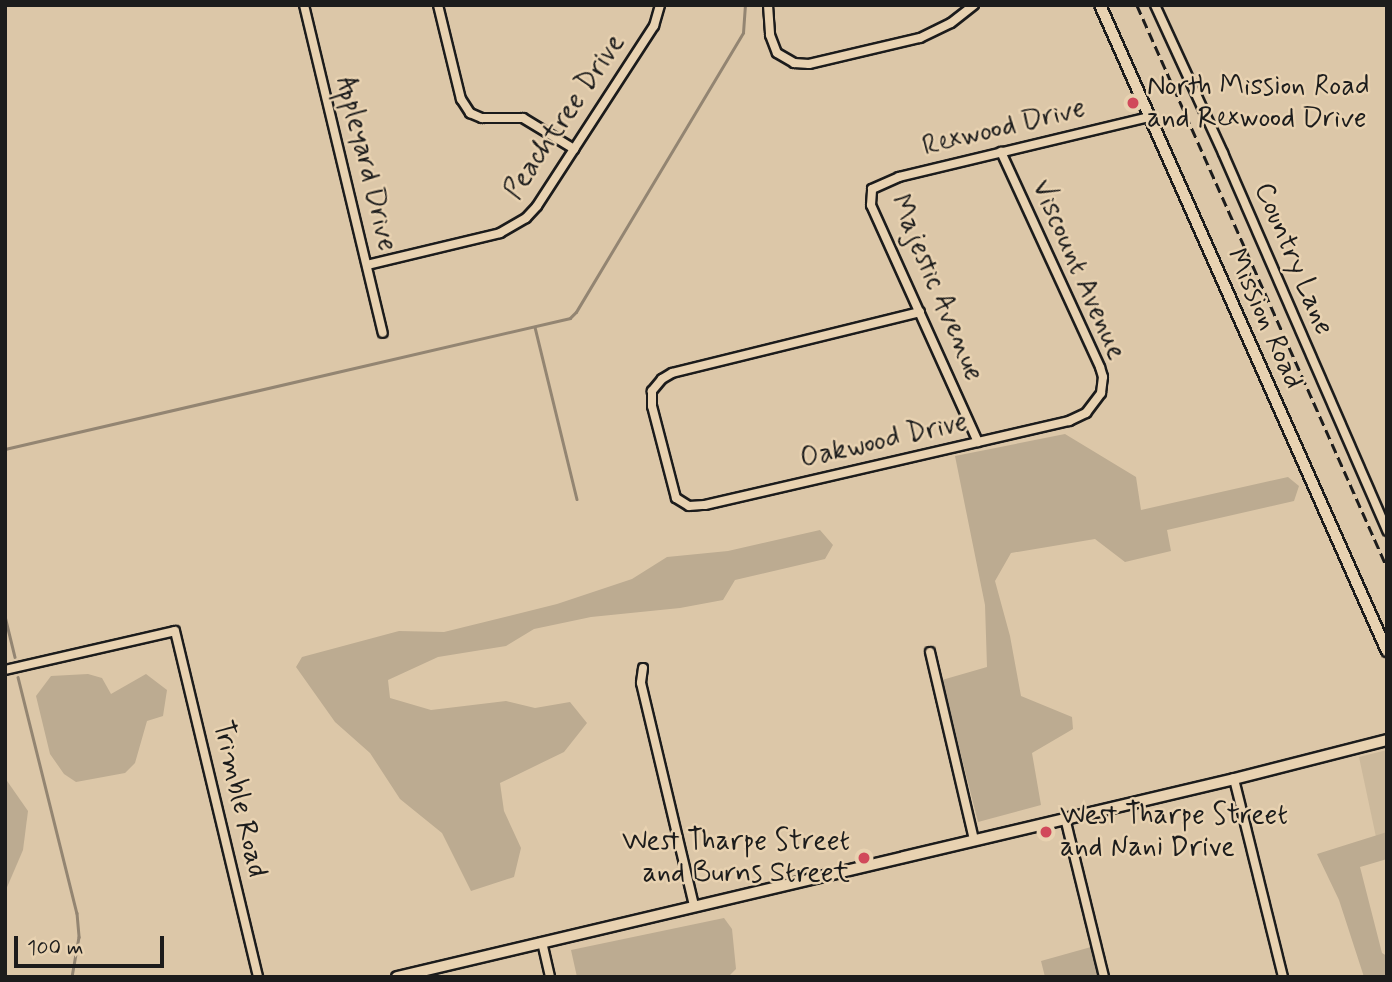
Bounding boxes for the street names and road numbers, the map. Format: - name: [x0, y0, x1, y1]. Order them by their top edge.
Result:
- street label: Peachtree Drive: [498, 28, 632, 206]
- street label: Appleyard Drive: [328, 74, 404, 254]
- street label: Rexwood Drive: [920, 92, 1088, 164]
- street label: Viscount Avenue: [1023, 174, 1133, 366]
- street label: Country Lane: [1245, 177, 1341, 341]
- street label: Majestic Avenue: [882, 192, 990, 384]
- street label: Mission Road: [1218, 244, 1310, 394]
- street label: Oakwood Drive: [797, 405, 971, 477]
- street label: Trimble Road: [205, 718, 273, 880]

